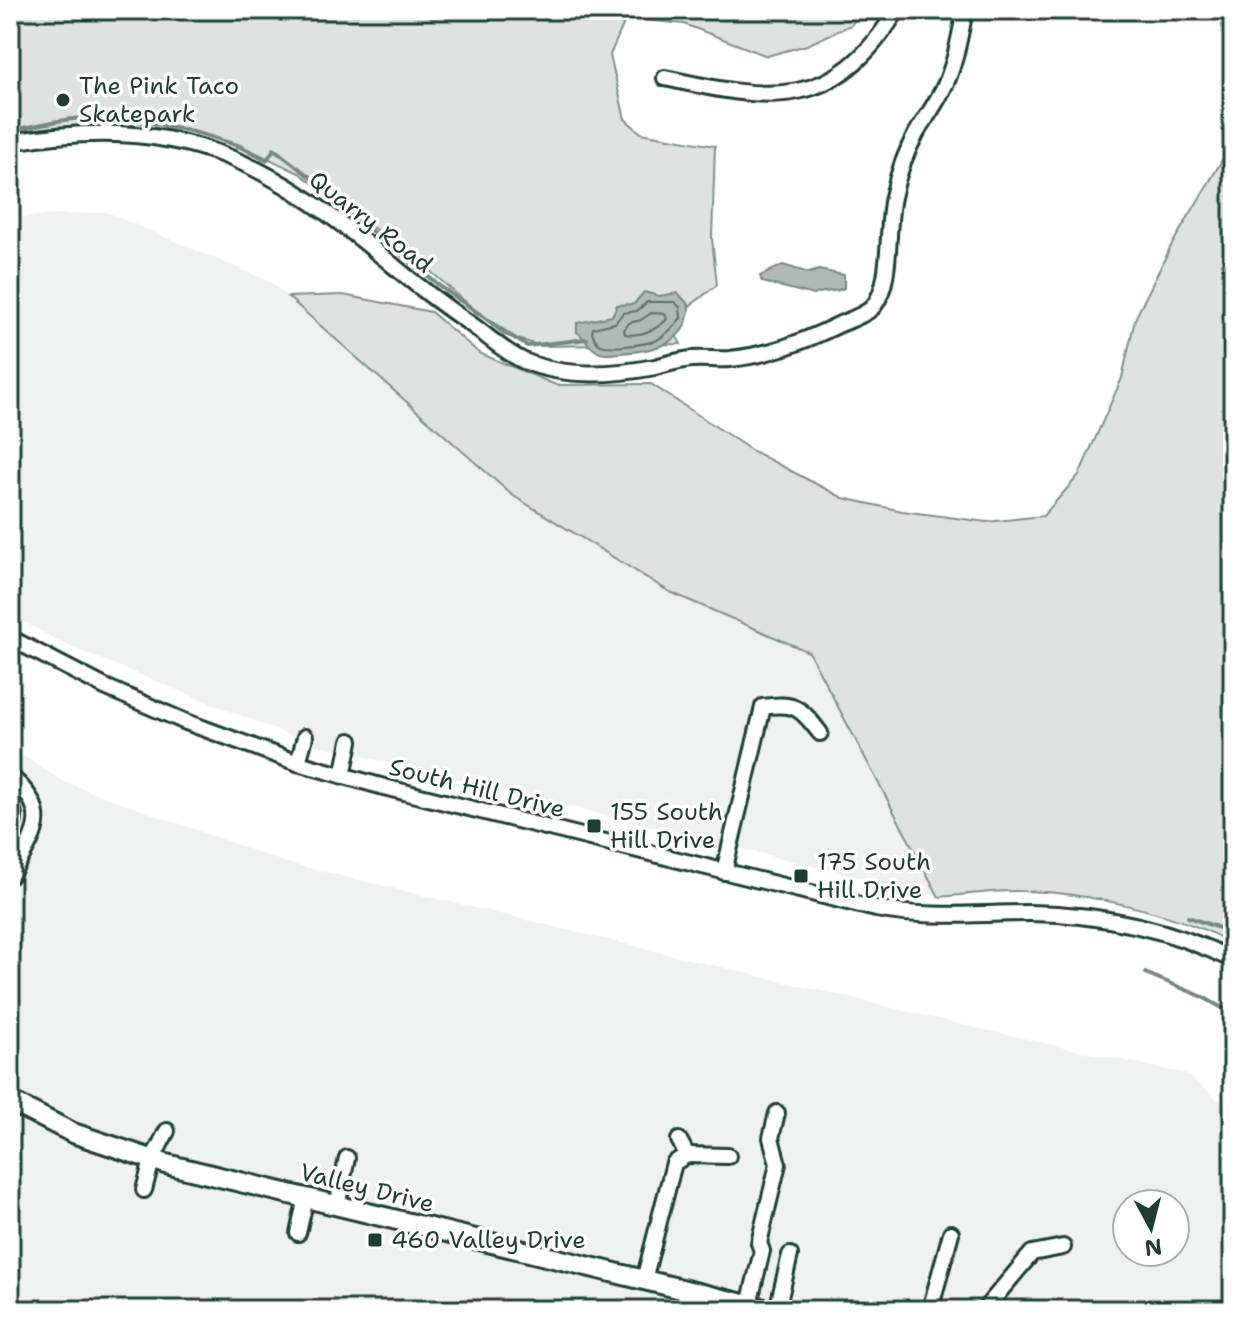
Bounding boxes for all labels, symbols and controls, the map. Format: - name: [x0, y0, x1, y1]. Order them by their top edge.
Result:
- place label: The Pink Taco Skatepark: [79, 70, 239, 130]
- marker: The Pink Taco Skatepark: [54, 91, 72, 109]
- street label: Quarry Road: [302, 163, 440, 281]
- street label: South Hill Drive: [386, 751, 568, 825]
- place label: 155 South Hill Drive: [610, 796, 723, 856]
- marker: 155 South Hill Drive: [585, 817, 603, 835]
- place label: 175 South Hill Drive: [817, 846, 931, 906]
- marker: 175 South Hill Drive: [792, 867, 810, 885]
- street label: Valley Drive: [296, 1156, 438, 1220]
- north arrow: [1111, 1188, 1191, 1268]
- place label: 460 Valley Drive: [391, 1224, 586, 1256]
- marker: 460 Valley Drive: [366, 1231, 384, 1249]
- text: N: [1143, 1232, 1164, 1263]

